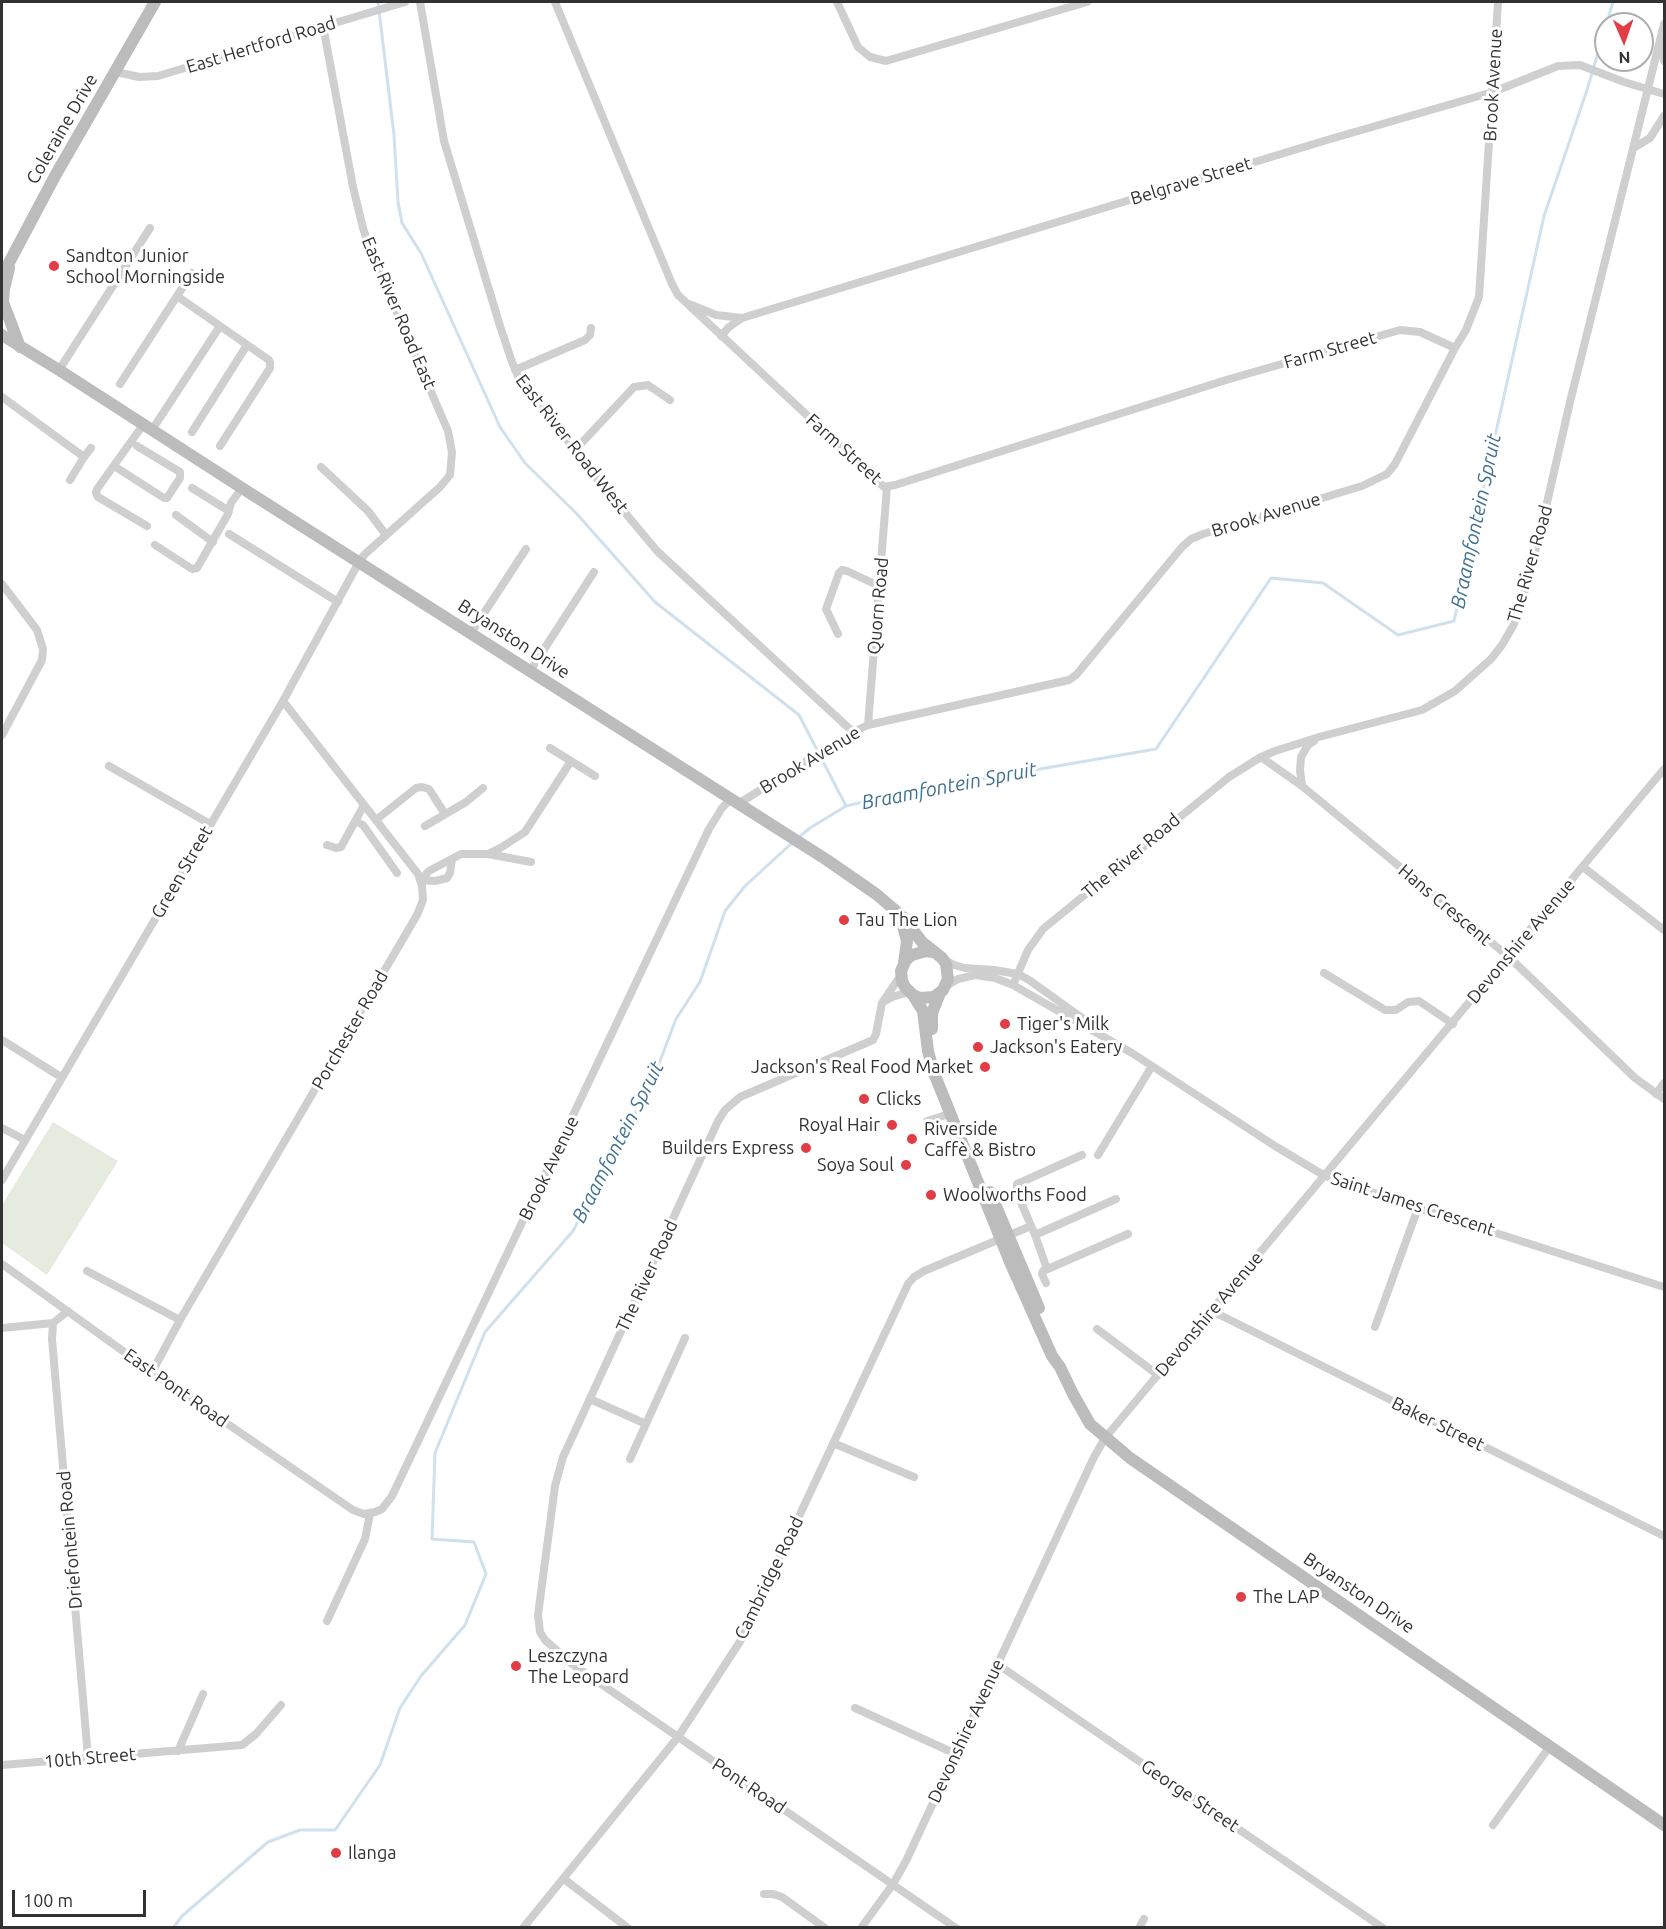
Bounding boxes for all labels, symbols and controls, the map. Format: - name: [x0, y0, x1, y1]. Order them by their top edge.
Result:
- street label: East Hertford Road: [184, 12, 338, 78]
- north arrow: [1594, 12, 1654, 72]
- street label: Brook Avenue: [1479, 28, 1507, 142]
- text: N: [1618, 49, 1631, 67]
- street label: Coleraine Drive: [22, 70, 102, 188]
- street label: Belgrave Street: [1128, 152, 1254, 210]
- street label: East River Road East: [357, 234, 441, 392]
- place label: Sandton Junior School Morningside: [66, 245, 225, 288]
- marker: Sandton Junior School Morningside: [47, 259, 61, 273]
- street label: Farm Street: [1281, 327, 1379, 373]
- street label: East River Road West: [511, 370, 633, 518]
- street label: Farm Street: [802, 409, 886, 489]
- water label: Braamfontein Spruit: [1446, 431, 1506, 611]
- street label: Brook Avenue: [1209, 488, 1323, 542]
- street label: The River Road: [1503, 503, 1557, 625]
- street label: Quorn Road: [863, 557, 893, 655]
- street label: Bryanston Drive: [454, 595, 574, 683]
- street label: Brook Avenue: [756, 722, 864, 798]
- water label: Braamfontein Spruit: [859, 757, 1039, 815]
- street label: The River Road: [1078, 809, 1184, 903]
- street label: Green Street: [147, 822, 217, 922]
- street label: Hans Crescent: [1394, 860, 1496, 950]
- street label: Devonshire Avenue: [1463, 874, 1579, 1008]
- place label: Tau The Lion: [856, 909, 958, 931]
- marker: Tau The Lion: [837, 913, 851, 927]
- street label: Porchester Road: [307, 967, 393, 1093]
- place label: Tiger's Milk: [1017, 1013, 1109, 1035]
- marker: Tiger's Milk: [998, 1017, 1012, 1031]
- place label: Jackson's Eatery: [990, 1036, 1122, 1058]
- marker: Jackson's Eatery: [971, 1040, 985, 1054]
- place label: Jackson's Real Food Market: [751, 1056, 973, 1078]
- water label: Braamfontein Spruit: [567, 1057, 669, 1227]
- marker: Jackson's Real Food Market: [978, 1060, 992, 1074]
- place label: Clicks: [876, 1088, 921, 1110]
- marker: Clicks: [857, 1092, 871, 1106]
- street label: Brook Avenue: [514, 1112, 584, 1224]
- place label: Royal Hair: [799, 1114, 880, 1136]
- marker: Royal Hair: [885, 1118, 899, 1132]
- place label: Riverside Caffè & Bistro: [924, 1118, 1036, 1160]
- marker: Riverside Caffè & Bistro: [905, 1132, 919, 1146]
- place label: Builders Express: [662, 1137, 794, 1159]
- marker: Builders Express: [799, 1141, 813, 1155]
- place label: Soya Soul: [817, 1154, 894, 1176]
- marker: Soya Soul: [899, 1158, 913, 1172]
- street label: Saint James Crescent: [1328, 1167, 1498, 1241]
- place label: Woolworths Food: [943, 1184, 1087, 1206]
- marker: Woolworths Food: [924, 1188, 938, 1202]
- street label: The River Road: [612, 1217, 682, 1335]
- street label: Devonshire Avenue: [1151, 1247, 1267, 1381]
- street label: East Pont Road: [120, 1344, 232, 1432]
- street label: Baker Street: [1388, 1392, 1488, 1456]
- street label: Driefontein Road: [53, 1470, 87, 1610]
- street label: Cambridge Road: [730, 1513, 808, 1643]
- street label: Bryanston Drive: [1299, 1548, 1419, 1638]
- place label: The LAP: [1253, 1586, 1319, 1608]
- marker: The LAP: [1234, 1590, 1248, 1604]
- place label: Leszczyna The Leopard: [528, 1645, 629, 1688]
- street label: Devonshire Avenue: [923, 1656, 1009, 1806]
- marker: Leszczyna The Leopard: [509, 1659, 523, 1673]
- street label: 10th Street: [43, 1743, 137, 1773]
- street label: Pont Road: [708, 1754, 790, 1818]
- street label: George Street: [1137, 1755, 1243, 1837]
- place label: Ilanga: [348, 1842, 396, 1864]
- marker: Ilanga: [329, 1846, 343, 1860]
- scale bar: [15, 1878, 148, 1916]
- text: 100 m: [23, 1890, 73, 1910]

